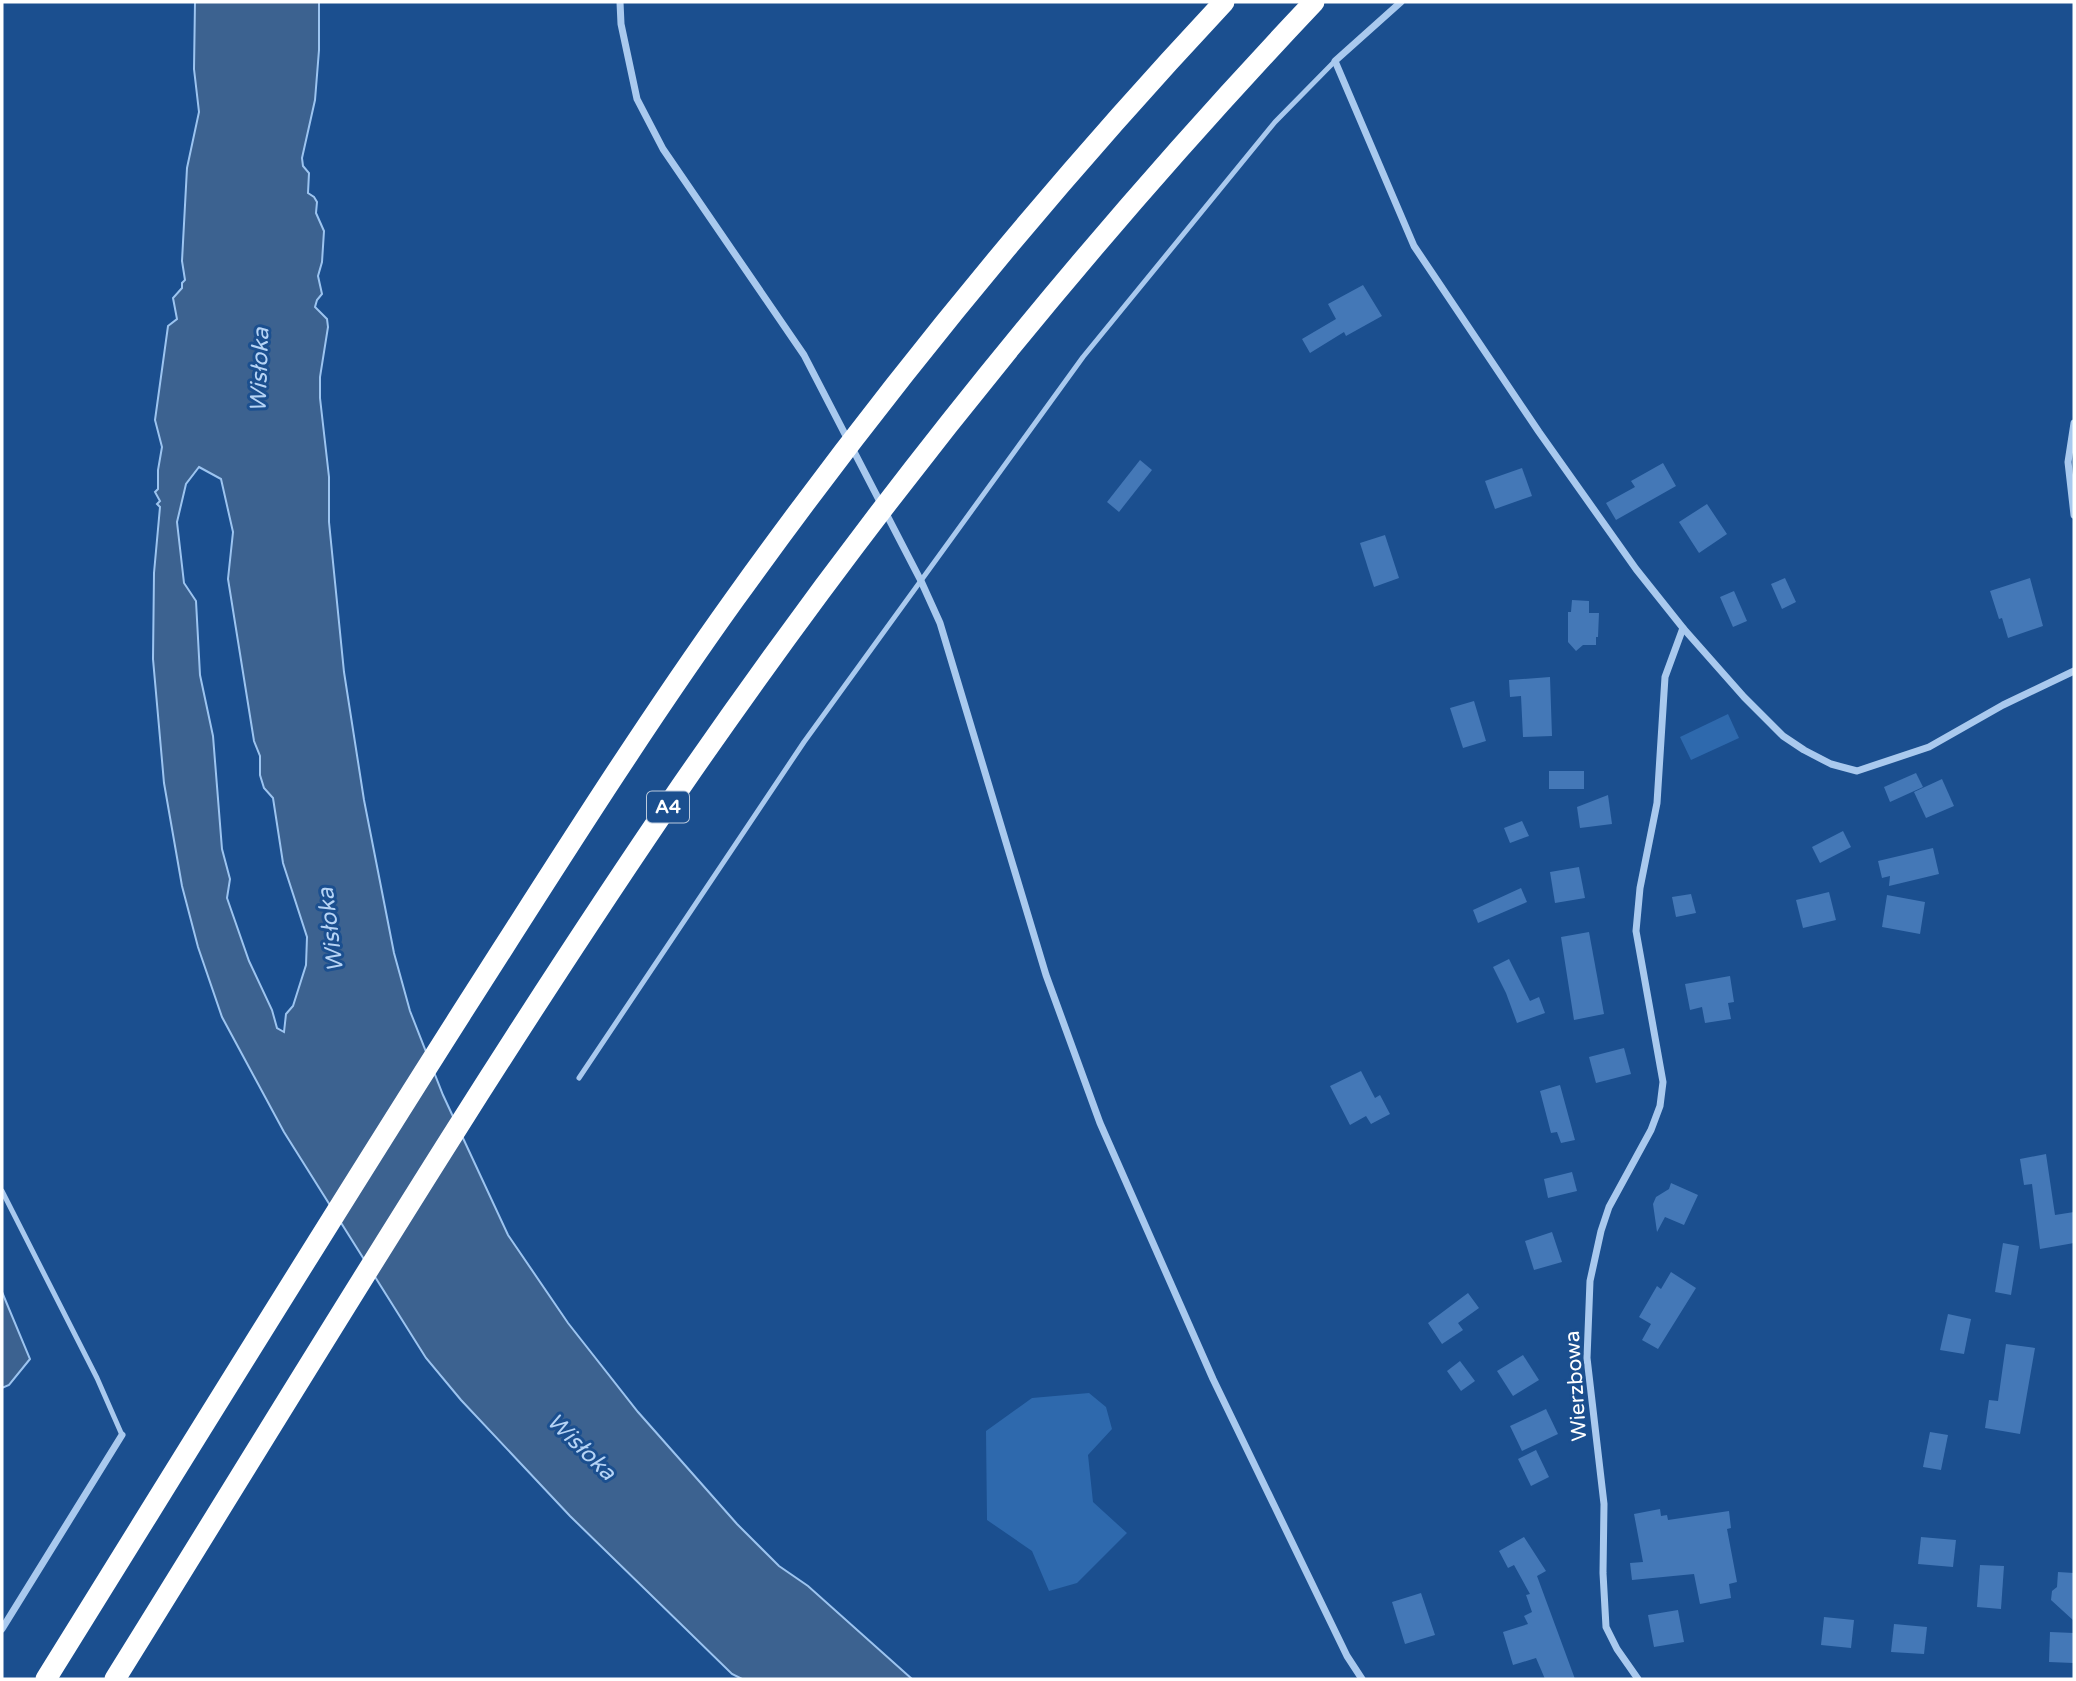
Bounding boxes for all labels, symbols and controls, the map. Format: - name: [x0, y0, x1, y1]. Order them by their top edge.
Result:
- water label: Wisłoka: [245, 326, 276, 413]
- road number: A4: [647, 792, 689, 822]
- water label: Wisłoka: [312, 885, 350, 974]
- street label: Wierzbowa: [1560, 1330, 1592, 1442]
- water label: Wisłoka: [541, 1407, 622, 1487]

